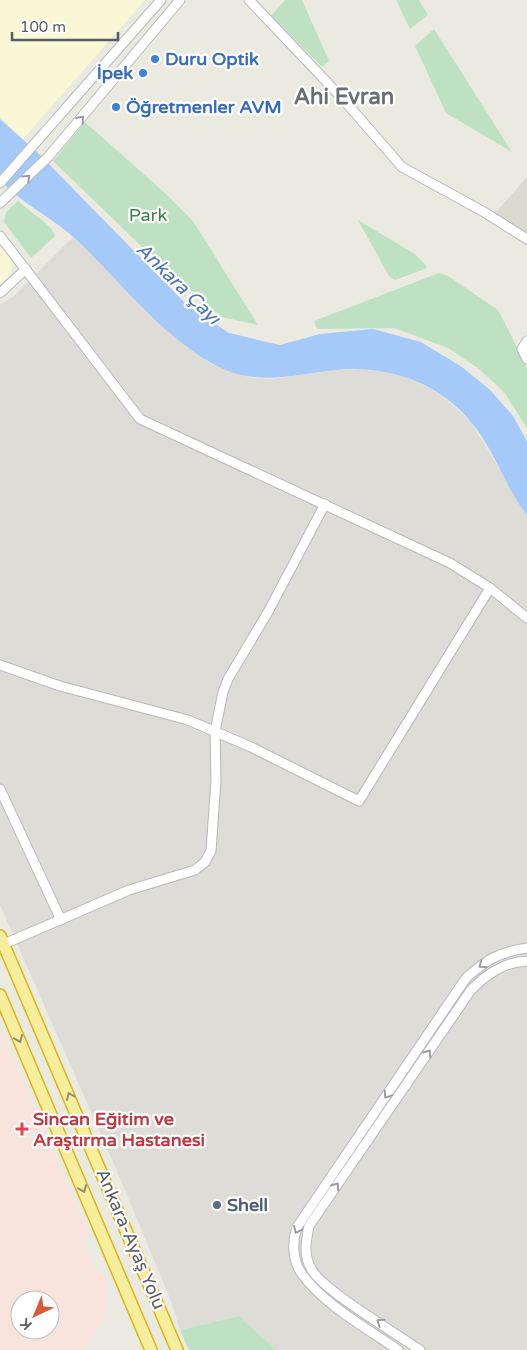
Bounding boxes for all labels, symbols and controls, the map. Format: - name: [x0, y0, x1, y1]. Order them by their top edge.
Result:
- scale bar: [12, 10, 119, 42]
- text: 100 m: [20, 18, 66, 36]
- place label: Duru Optik: [165, 48, 259, 70]
- marker: Duru Optik: [149, 53, 161, 65]
- place label: İpek: [97, 62, 133, 84]
- marker: İpek: [137, 67, 149, 79]
- district label: Ahi Evran: [294, 84, 394, 110]
- place label: Öğretmenler AVM: [126, 96, 282, 118]
- marker: Öğretmenler AVM: [110, 101, 122, 113]
- one-way arrow: [75, 116, 84, 125]
- one-way arrow: [21, 175, 30, 184]
- park label: Park: [129, 204, 167, 226]
- water label: Ankara Çayı: [132, 238, 226, 330]
- one-way arrow: [478, 959, 488, 968]
- one-way arrow: [13, 1035, 23, 1043]
- one-way arrow: [422, 1049, 431, 1058]
- one-way arrow: [383, 1090, 393, 1099]
- one-way arrow: [65, 1092, 75, 1100]
- place label: Sincan Eğitim ve Araştırma Hastanesi: [33, 1108, 205, 1151]
- marker: Sincan Eğitim ve Araştırma Hastanesi: [15, 1122, 29, 1136]
- street label: Ankara-Ayaş Yolu: [91, 1165, 171, 1313]
- one-way arrow: [330, 1183, 339, 1192]
- one-way arrow: [76, 1184, 87, 1193]
- place label: Shell: [227, 1194, 268, 1216]
- marker: Shell: [211, 1199, 223, 1211]
- one-way arrow: [292, 1225, 303, 1234]
- north arrow: [10, 1290, 60, 1340]
- text: K: [17, 1314, 36, 1333]
- one-way arrow: [376, 1319, 386, 1328]

